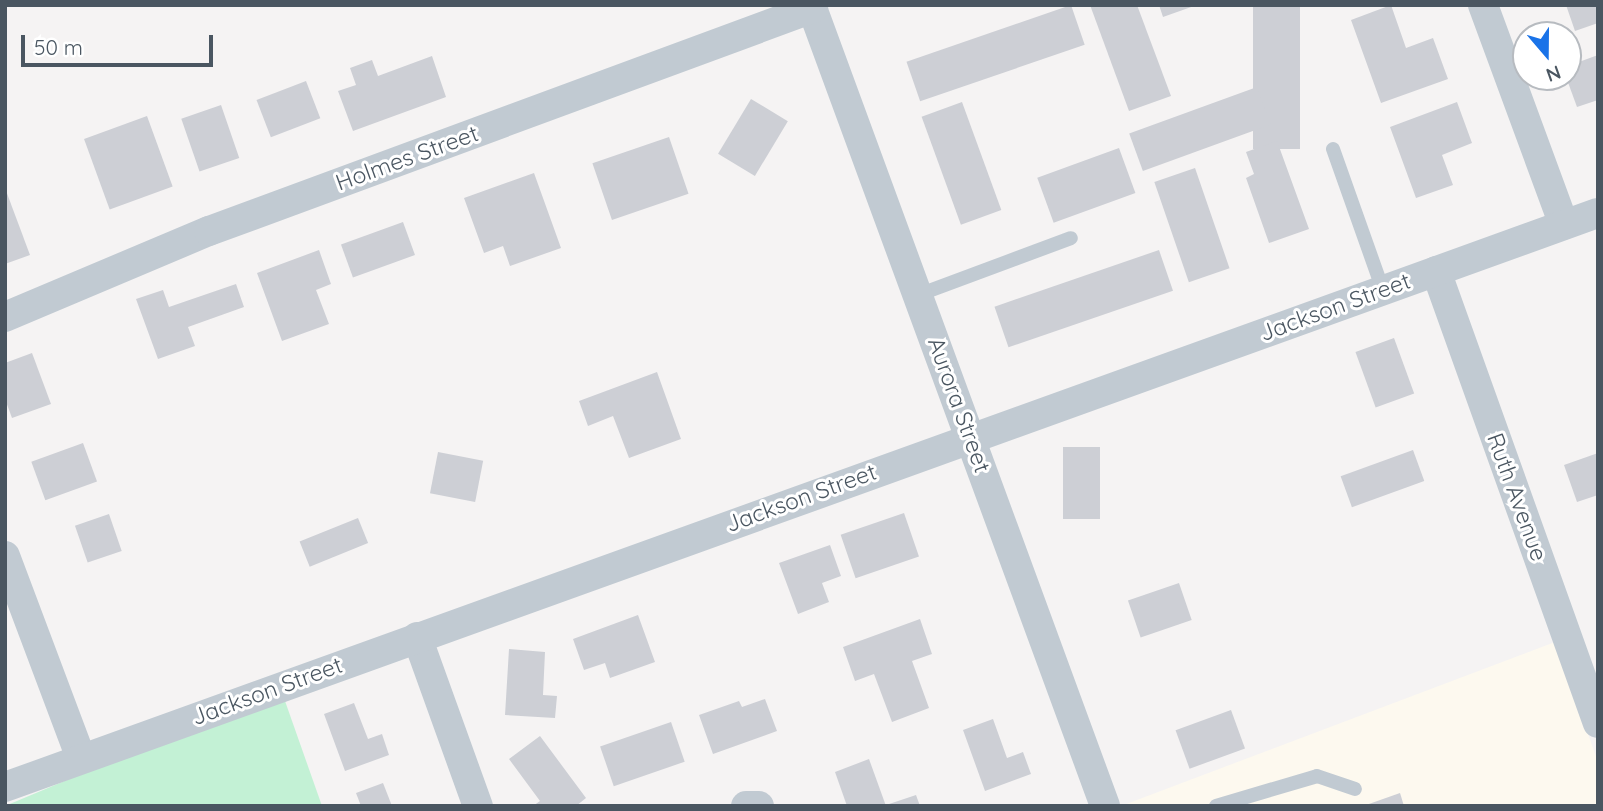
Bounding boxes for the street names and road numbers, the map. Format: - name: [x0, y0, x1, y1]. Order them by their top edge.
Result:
- street label: Holmes Street: [332, 119, 482, 197]
- street label: Jackson Street: [1256, 267, 1414, 347]
- street label: Aurora Street: [922, 334, 996, 476]
- street label: Ruth Avenue: [1481, 429, 1553, 565]
- street label: Jackson Street: [722, 458, 880, 538]
- street label: Jackson Street: [188, 651, 346, 731]

